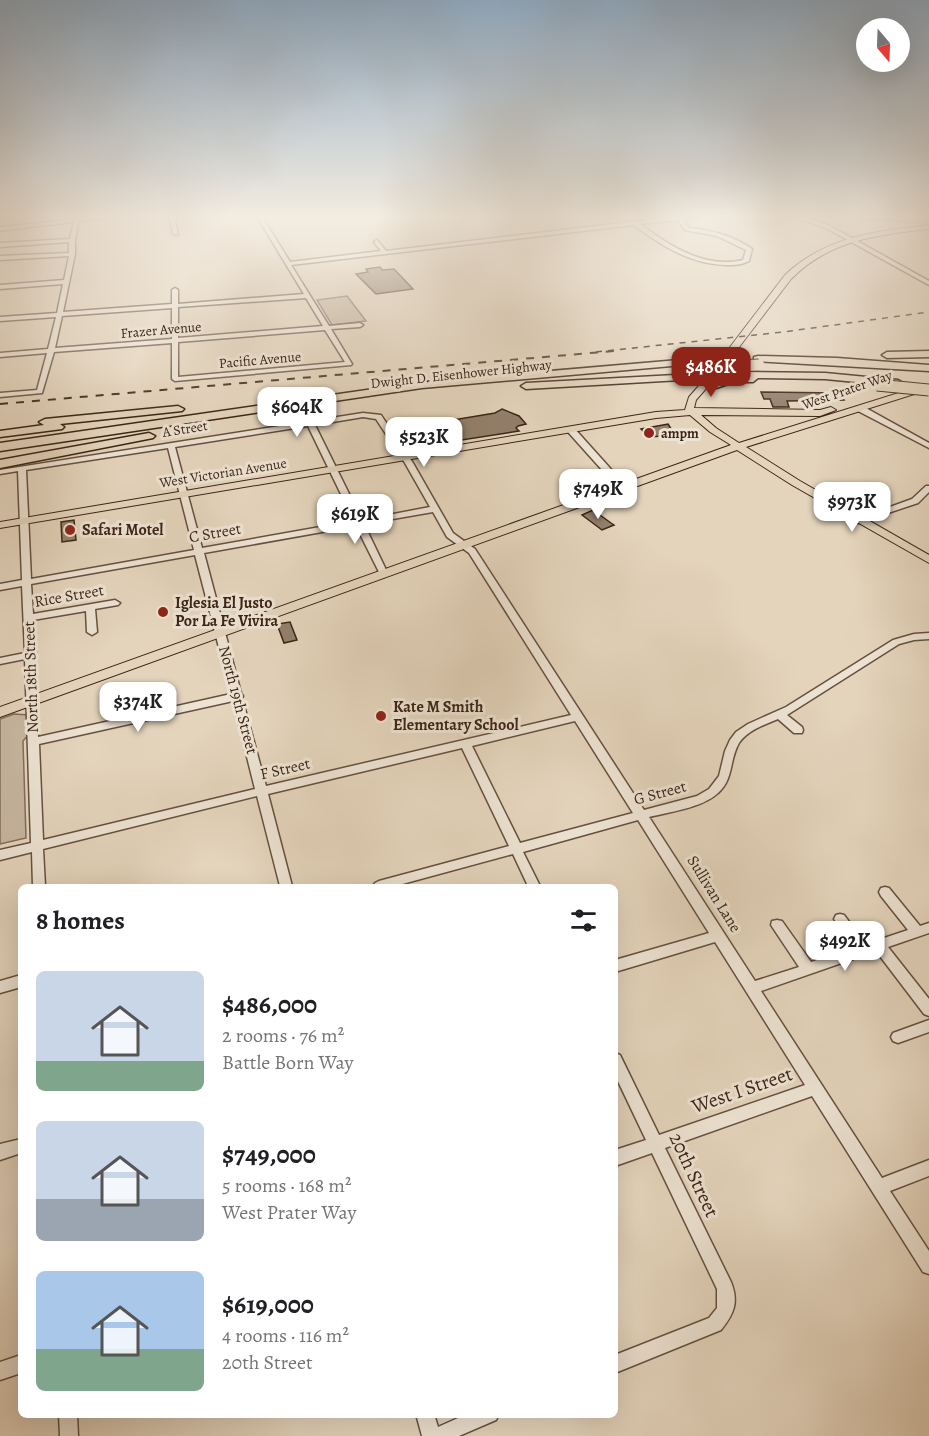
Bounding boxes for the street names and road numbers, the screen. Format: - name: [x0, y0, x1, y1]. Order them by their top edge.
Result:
- street label: Frazer Avenue: [120, 317, 202, 343]
- street label: Pacific Avenue: [218, 347, 302, 373]
- street label: Dwight D. Eisenhower Highway: [370, 355, 553, 393]
- street label: West Prater Way: [798, 365, 895, 415]
- street label: A Street: [160, 416, 209, 442]
- street label: West Victorian Avenue: [157, 454, 288, 493]
- street label: C Street: [187, 518, 243, 548]
- street label: Rice Street: [32, 579, 106, 613]
- street label: North 18th Street: [18, 621, 44, 733]
- street label: North 19th Street: [213, 643, 263, 757]
- street label: F Street: [258, 753, 312, 785]
- street label: G Street: [631, 775, 689, 811]
- street label: Sullivan Lane: [682, 851, 746, 937]
- street label: West I Street: [687, 1060, 796, 1120]
- street label: 20th Street: [663, 1128, 726, 1222]

